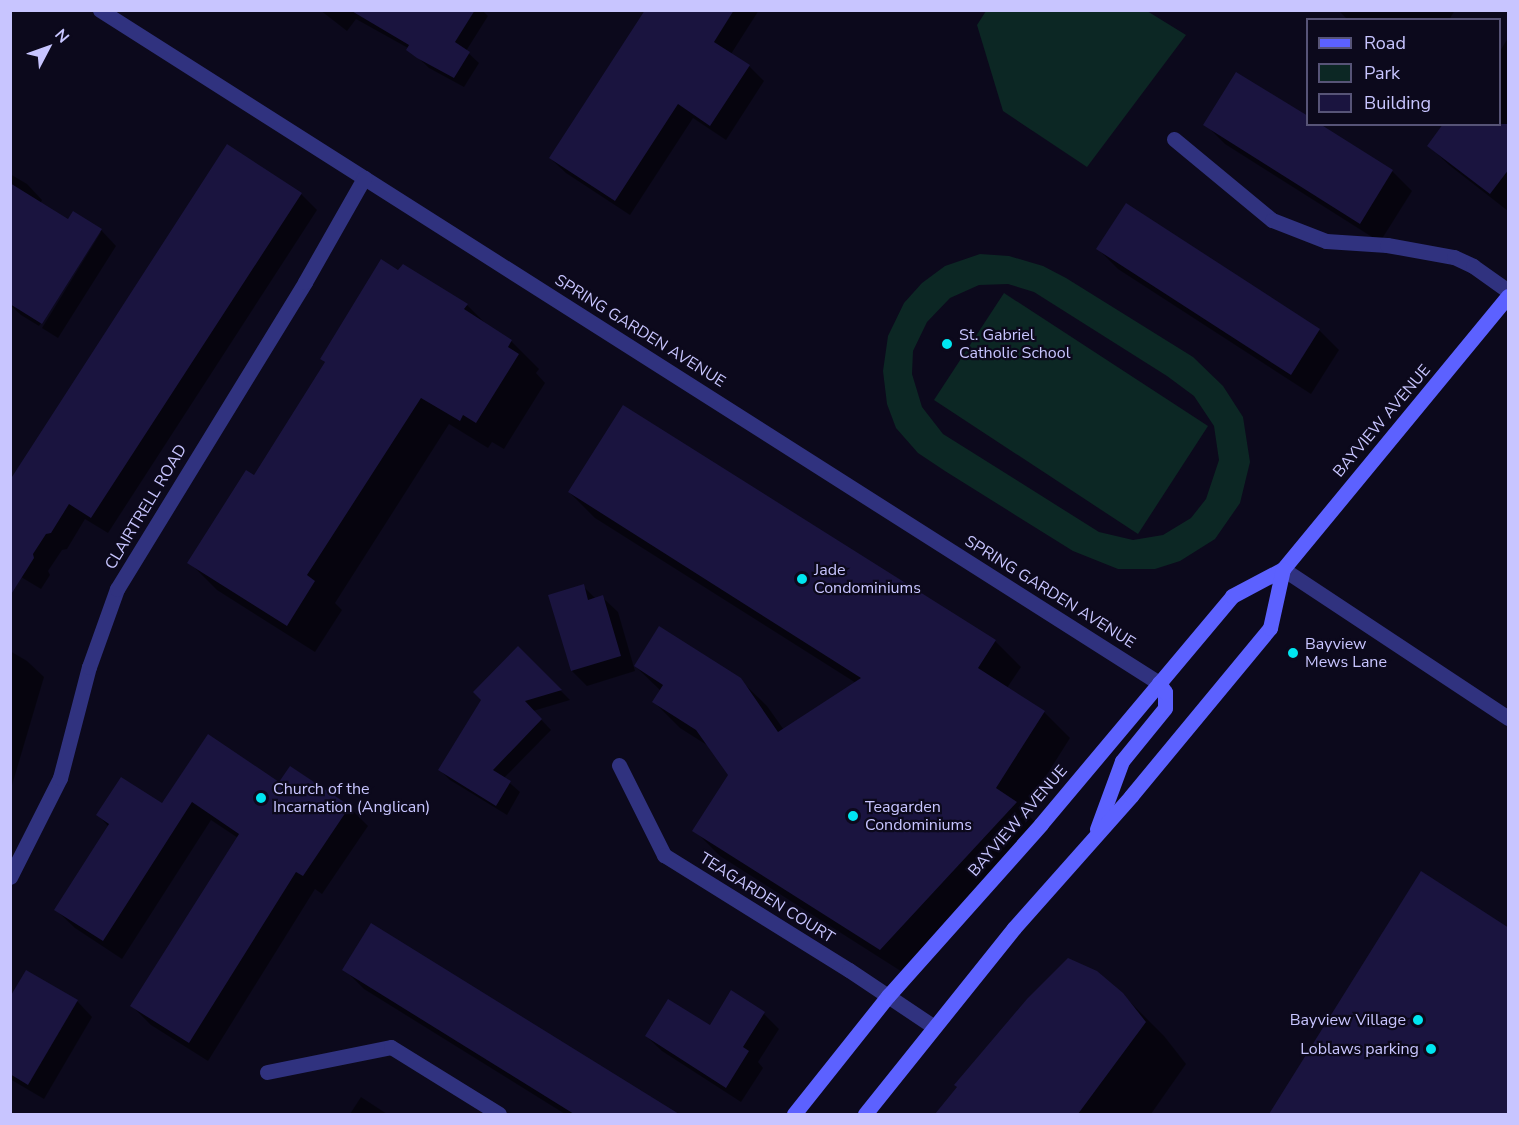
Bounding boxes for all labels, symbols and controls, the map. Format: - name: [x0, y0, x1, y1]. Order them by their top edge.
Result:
- north arrow: [18, 18, 78, 78]
- legend: [1306, 18, 1501, 126]
- text: N: [49, 24, 74, 48]
- text: Road: [1364, 31, 1406, 55]
- text: Park: [1364, 61, 1400, 85]
- text: Building: [1364, 91, 1431, 115]
- street label: SPRING GARDEN AVENUE: [551, 271, 729, 391]
- place label: St. Gabriel Catholic School: [959, 325, 1070, 363]
- marker: St. Gabriel Catholic School: [940, 337, 954, 351]
- street label: BAYVIEW AVENUE: [1329, 361, 1435, 481]
- street label: CLAIRTRELL ROAD: [101, 441, 191, 573]
- street label: SPRING GARDEN AVENUE: [961, 532, 1139, 652]
- place label: Jade Condominiums: [814, 560, 921, 598]
- marker: Jade Condominiums: [795, 572, 809, 586]
- place label: Bayview Mews Lane: [1305, 634, 1387, 672]
- marker: Bayview Mews Lane: [1286, 646, 1300, 660]
- street label: BAYVIEW AVENUE: [965, 761, 1071, 881]
- place label: Church of the Incarnation (Anglican): [273, 779, 430, 817]
- marker: Church of the Incarnation (Anglican): [254, 791, 268, 805]
- place label: Teagarden Condominiums: [865, 797, 972, 835]
- marker: Teagarden Condominiums: [846, 809, 860, 823]
- street label: TEAGARDEN COURT: [696, 849, 838, 947]
- place label: Bayview Village: [1290, 1010, 1406, 1030]
- marker: Bayview Village: [1411, 1013, 1425, 1027]
- place label: Loblaws parking: [1300, 1039, 1419, 1059]
- marker: Loblaws parking: [1424, 1042, 1438, 1056]

